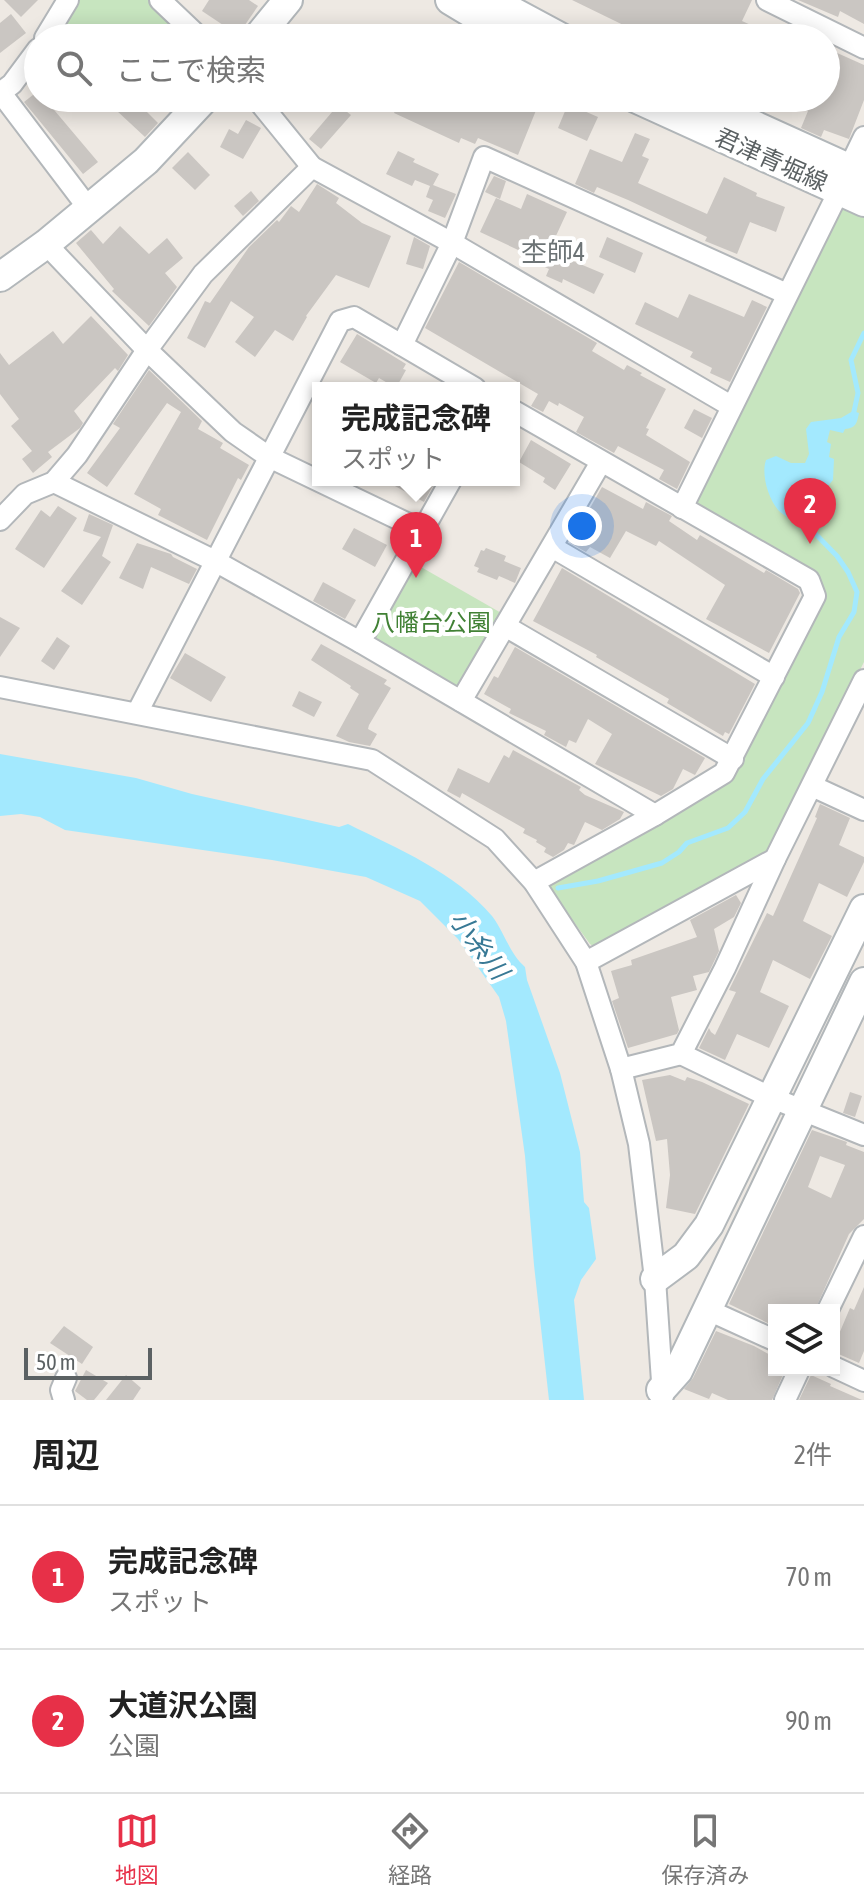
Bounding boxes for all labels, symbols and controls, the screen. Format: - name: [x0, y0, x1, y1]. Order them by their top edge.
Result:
- search box: [24, 24, 840, 112]
- icon: search: [52, 46, 96, 90]
- text: ここで検索: [116, 53, 266, 87]
- street label: 君津青堀線: [711, 123, 832, 196]
- district label: 杢師4: [521, 237, 585, 267]
- popup: [312, 382, 520, 486]
- text: 完成記念碑: [341, 401, 491, 435]
- text: スポット: [341, 444, 445, 474]
- pin: 2: [784, 478, 836, 544]
- your location: [562, 506, 602, 546]
- pin: 1: [390, 512, 442, 578]
- park label: 八幡台公園: [371, 609, 491, 636]
- water label: 小糸川: [444, 905, 516, 988]
- map controls: [768, 1304, 840, 1376]
- button: layers: [768, 1304, 840, 1376]
- scale bar: [24, 1344, 152, 1380]
- text: 50 m: [36, 1349, 76, 1375]
- text: 周辺: [32, 1435, 100, 1474]
- text: 2件: [794, 1440, 832, 1470]
- text: 完成記念碑: [108, 1544, 258, 1578]
- text: 1: [52, 1562, 64, 1592]
- text: 70 m: [785, 1562, 832, 1592]
- text: スポット: [108, 1587, 212, 1617]
- text: 大道沢公園: [108, 1688, 258, 1722]
- text: 2: [52, 1706, 64, 1736]
- text: 90 m: [785, 1706, 832, 1736]
- text: 公園: [108, 1731, 160, 1761]
- tab: 地図: [115, 1809, 159, 1889]
- tab: 経路: [388, 1809, 432, 1889]
- tab: 保存済み: [661, 1809, 749, 1889]

